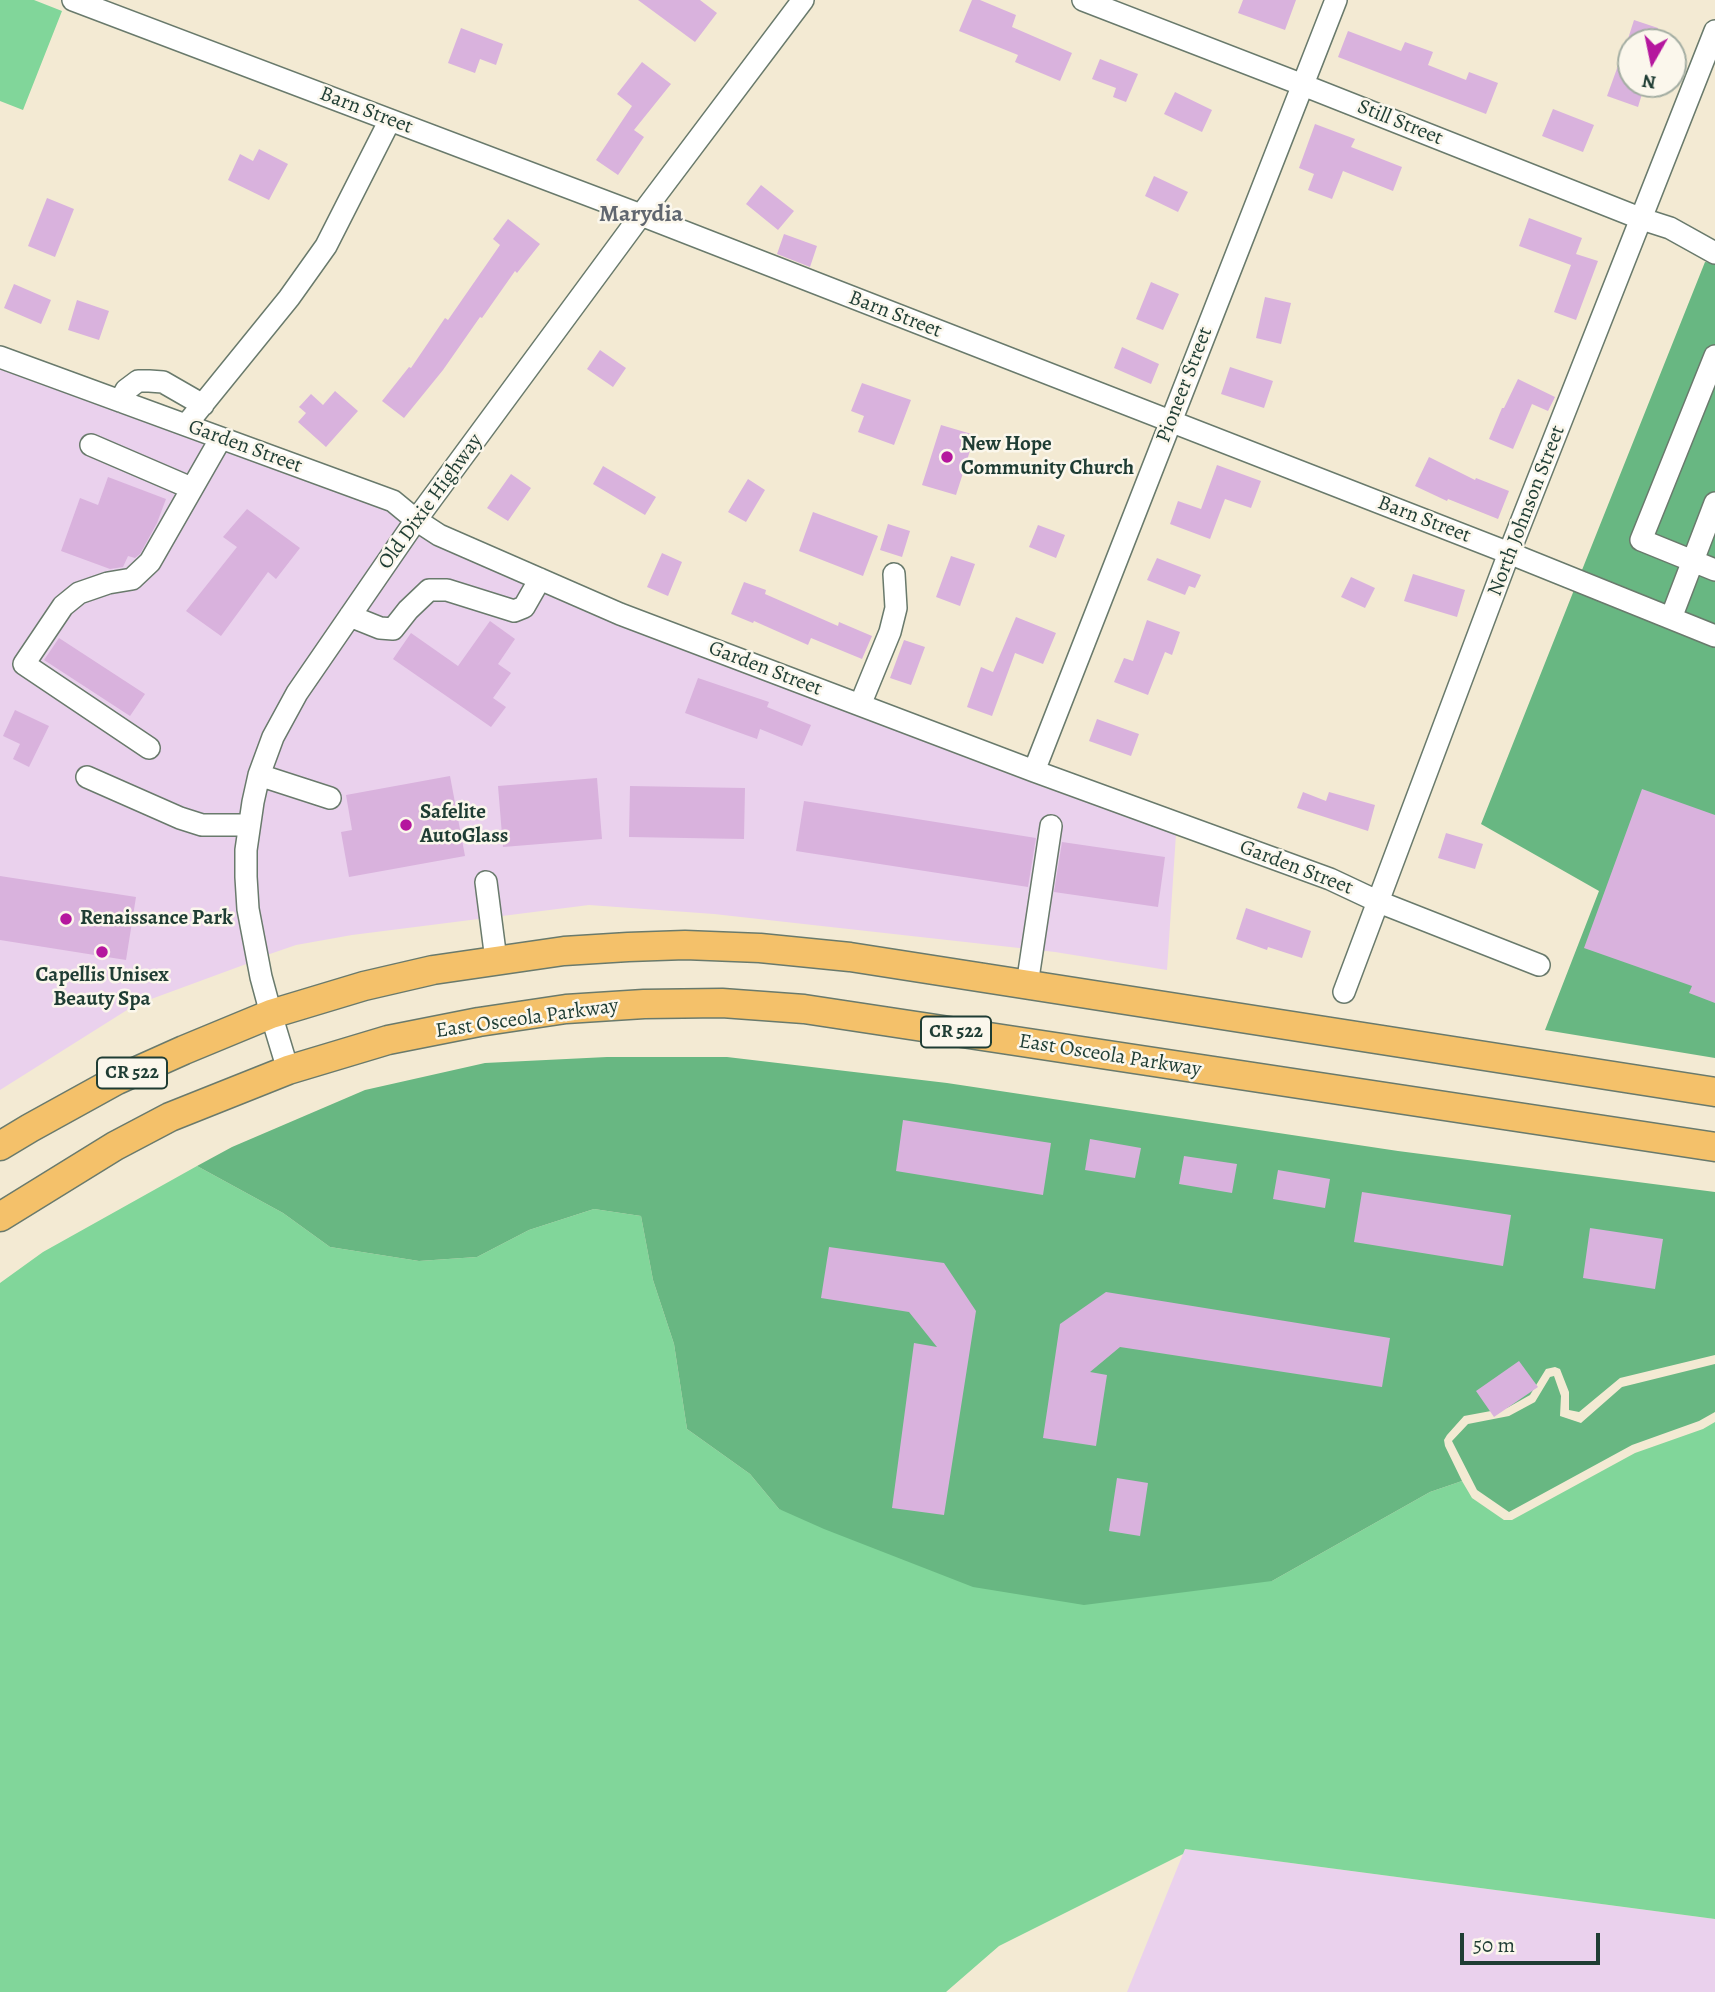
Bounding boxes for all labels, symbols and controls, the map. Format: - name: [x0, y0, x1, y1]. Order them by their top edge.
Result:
- north arrow: [1617, 28, 1687, 98]
- text: N: [1640, 68, 1658, 96]
- street label: Barn Street: [316, 82, 416, 140]
- street label: Still Street: [1354, 94, 1446, 152]
- district label: Marydia: [599, 201, 683, 229]
- street label: Barn Street: [845, 286, 945, 344]
- street label: Pioneer Street: [1151, 324, 1219, 446]
- street label: Garden Street: [185, 415, 305, 479]
- street label: North Johnson Street: [1483, 422, 1571, 600]
- street label: Old Dixie Highway: [373, 429, 489, 575]
- place label: New Hope Community Church: [961, 432, 1134, 482]
- marker: New Hope Community Church: [939, 449, 955, 465]
- street label: Barn Street: [1374, 491, 1474, 549]
- street label: Garden Street: [705, 636, 825, 702]
- place label: Safelite AutoGlass: [420, 800, 508, 850]
- marker: Safelite AutoGlass: [398, 817, 414, 833]
- street label: Garden Street: [1236, 835, 1356, 901]
- place label: Renaissance Park: [80, 906, 233, 932]
- marker: Renaissance Park: [58, 911, 74, 927]
- marker: Capellis Unisex Beauty Spa: [94, 944, 110, 960]
- place label: Capellis Unisex Beauty Spa: [35, 963, 169, 1013]
- street label: East Osceola Parkway: [434, 994, 620, 1044]
- road number: CR 522: [921, 1016, 991, 1048]
- street label: East Osceola Parkway: [1017, 1029, 1203, 1083]
- road number: CR 522: [97, 1058, 167, 1088]
- scale bar: [1463, 1918, 1603, 1962]
- text: 50 m: [1473, 1931, 1515, 1959]

